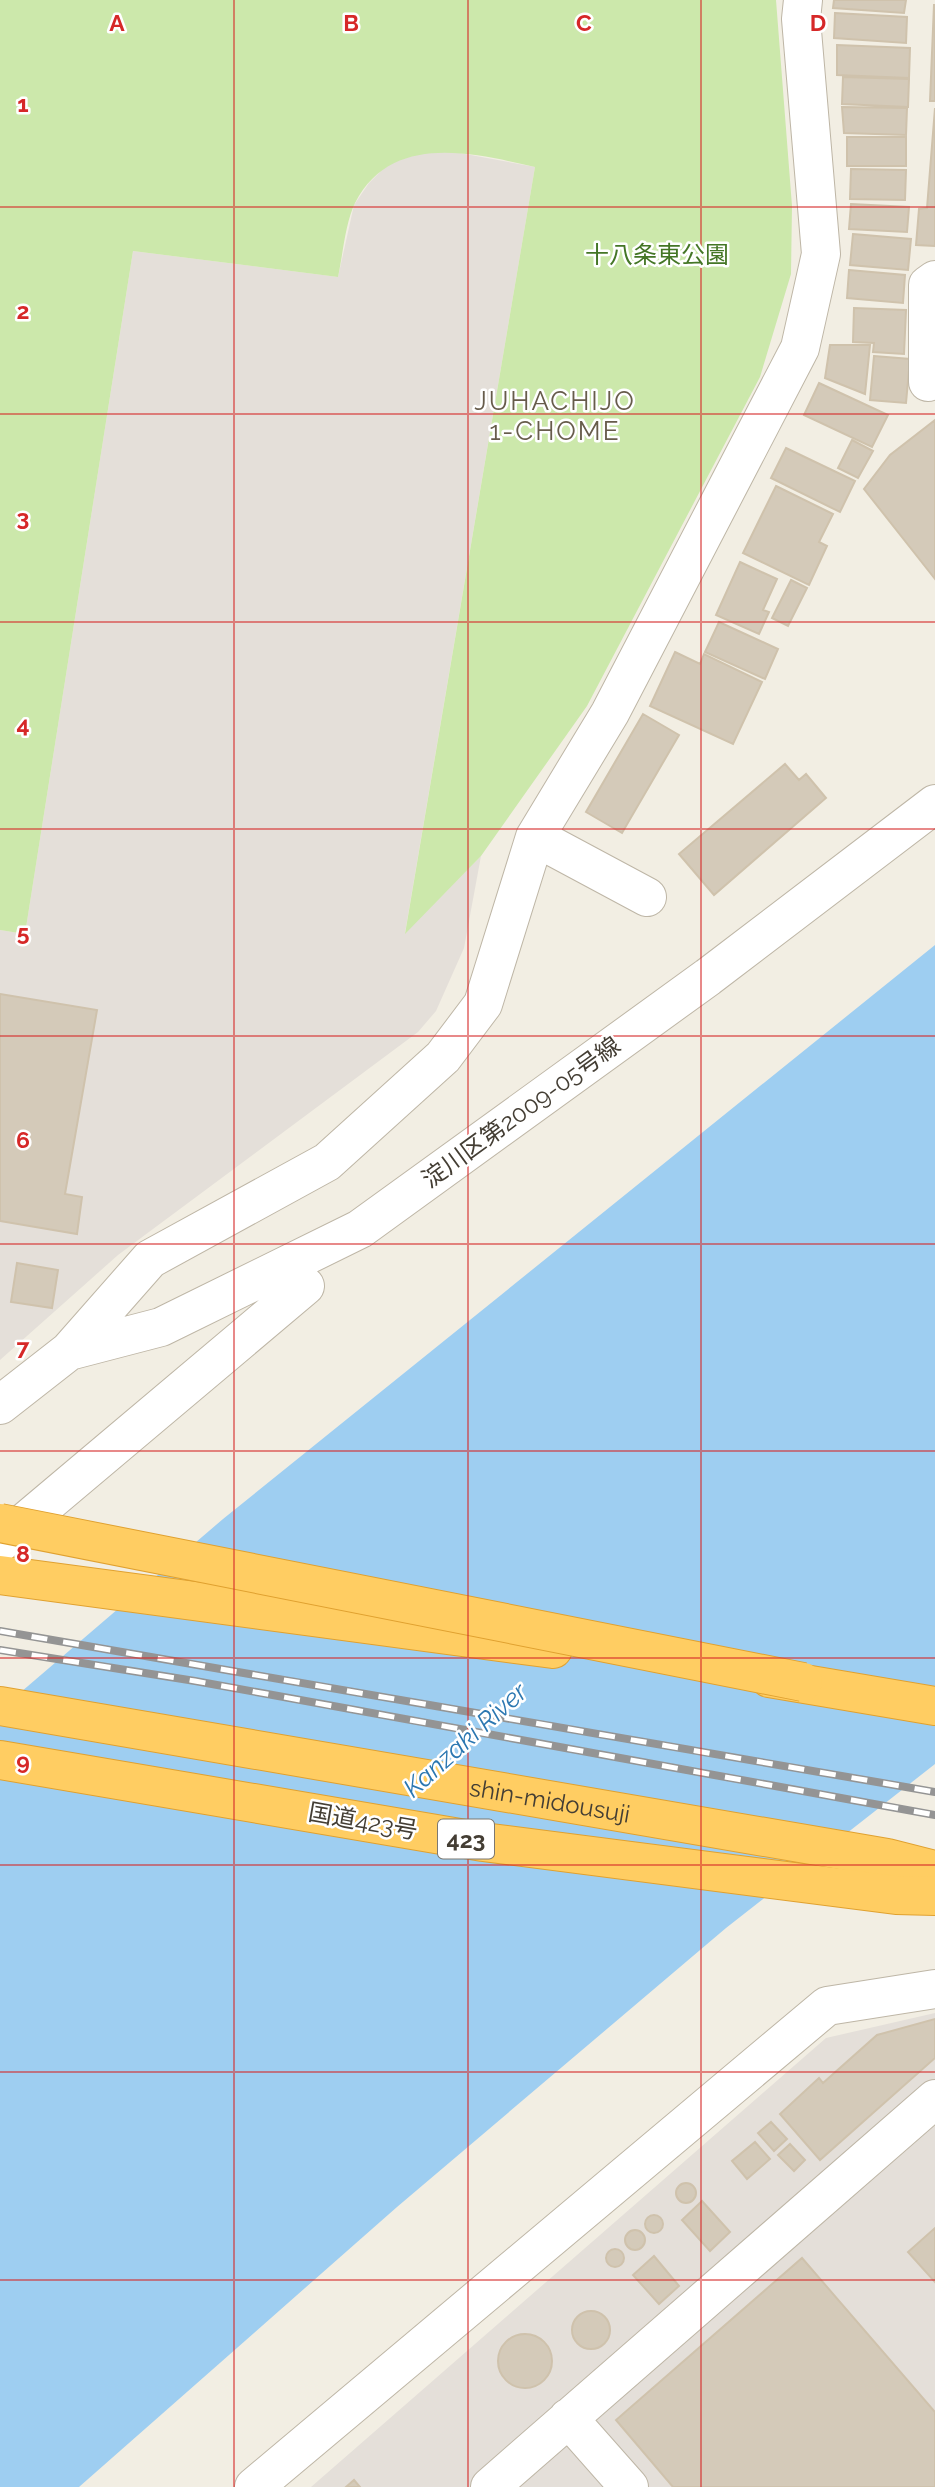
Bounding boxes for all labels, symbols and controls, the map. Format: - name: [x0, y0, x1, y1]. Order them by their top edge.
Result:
- text: A: [109, 9, 125, 36]
- text: B: [343, 9, 359, 36]
- text: C: [576, 9, 592, 36]
- text: D: [810, 9, 826, 36]
- text: 1: [17, 90, 29, 117]
- park label: 十八条東公園: [585, 240, 729, 269]
- text: 2: [17, 297, 29, 324]
- district label: JUHACHIJO 1-CHOME: [474, 386, 636, 446]
- text: 3: [17, 504, 29, 531]
- text: 4: [16, 711, 30, 738]
- text: 5: [17, 919, 30, 946]
- street label: 淀川区第2009-05号線: [416, 1030, 626, 1194]
- text: 6: [16, 1126, 30, 1153]
- text: 7: [17, 1333, 30, 1360]
- text: 8: [16, 1540, 30, 1567]
- water label: Kanzaki River: [397, 1676, 534, 1803]
- text: 9: [16, 1748, 30, 1775]
- street label: shin-midousuji: [468, 1772, 632, 1828]
- street label: 国道423号: [306, 1797, 420, 1845]
- road number: 423: [438, 1820, 494, 1858]

